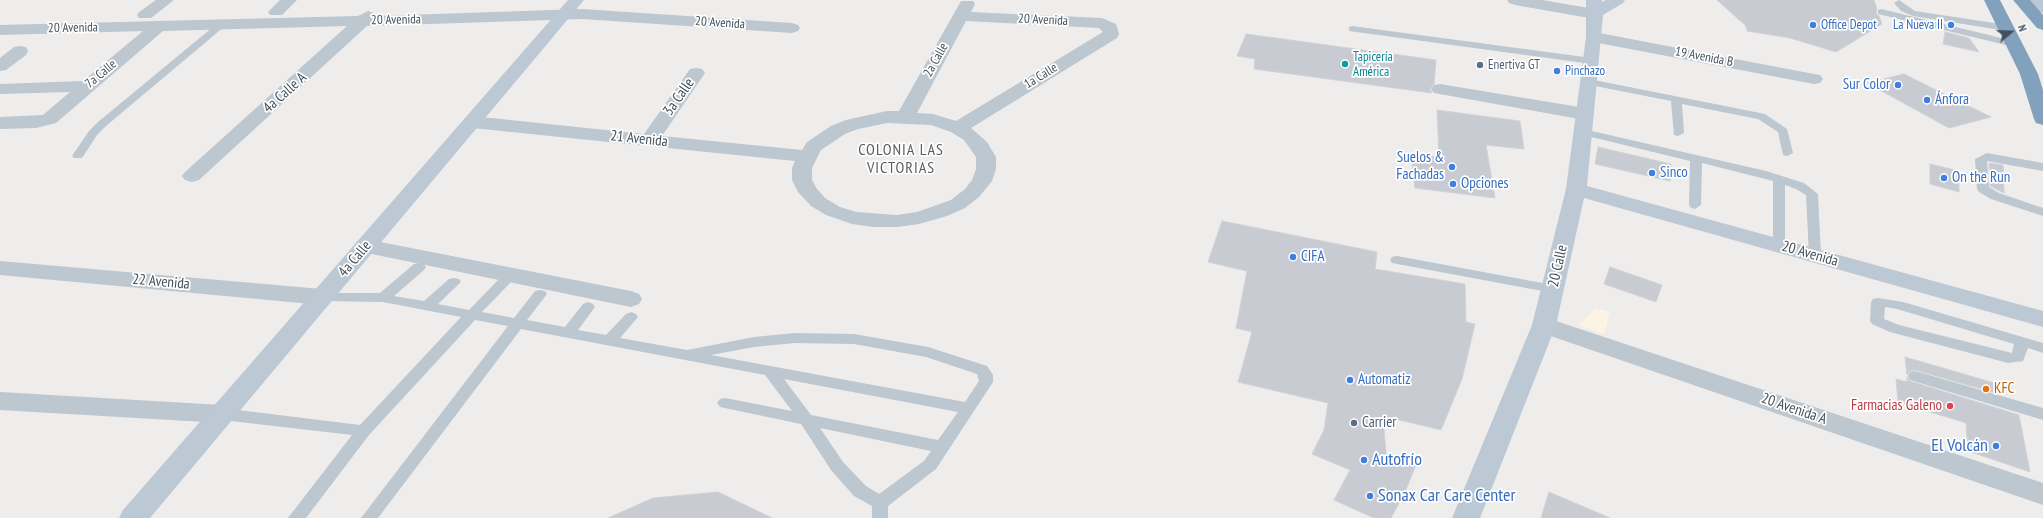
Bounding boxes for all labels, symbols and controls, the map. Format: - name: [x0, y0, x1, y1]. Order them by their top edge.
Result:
- street label: 20 Avenida: [1018, 11, 1068, 29]
- street label: 20 Avenida: [371, 12, 421, 28]
- north arrow: [1991, 12, 2031, 52]
- street label: 20 Avenida: [695, 13, 745, 33]
- place label: Office Depot: [1821, 17, 1877, 33]
- place label: La Nueva II: [1893, 17, 1943, 33]
- street label: 20 Avenida: [48, 20, 98, 36]
- marker: Office Depot: [1808, 20, 1818, 30]
- marker: La Nueva II: [1946, 20, 1956, 30]
- text: N: [2015, 23, 2030, 33]
- street label: 2a Calle: [920, 40, 952, 80]
- street label: 19 Avenida B: [1674, 44, 1734, 70]
- place label: Tapicería América: [1353, 49, 1393, 80]
- street label: 7a Calle: [82, 56, 120, 92]
- place label: Enertiva GT: [1488, 57, 1540, 73]
- marker: Tapicería América: [1340, 59, 1350, 69]
- street label: 1a Calle: [1022, 60, 1060, 92]
- marker: Enertiva GT: [1475, 60, 1485, 70]
- place label: Pinchazo: [1565, 63, 1605, 79]
- marker: Pinchazo: [1552, 66, 1562, 76]
- street label: 4a Calle A: [260, 69, 310, 117]
- street label: 3a Calle: [660, 75, 698, 119]
- place label: Sur Color: [1843, 76, 1890, 94]
- marker: Sur Color: [1893, 80, 1903, 90]
- place label: Ánfora: [1935, 91, 1969, 109]
- marker: Ánfora: [1922, 95, 1932, 105]
- street label: 21 Avenida: [609, 127, 669, 151]
- district label: COLONIA LAS VICTORIAS: [858, 140, 944, 178]
- place label: Suelos & Fachadas: [1396, 149, 1444, 184]
- marker: Suelos & Fachadas: [1447, 162, 1457, 172]
- place label: Sinco: [1660, 164, 1688, 182]
- marker: Sinco: [1647, 168, 1657, 178]
- place label: On the Run: [1952, 169, 2010, 187]
- marker: On the Run: [1939, 173, 1949, 183]
- place label: Opciones: [1461, 175, 1509, 193]
- marker: Opciones: [1448, 179, 1458, 189]
- street label: 4a Calle: [335, 237, 375, 281]
- street label: 20 Avenida: [1780, 237, 1840, 271]
- street label: 20 Calle: [1544, 243, 1572, 289]
- place label: CIFA: [1301, 248, 1325, 266]
- marker: CIFA: [1288, 252, 1298, 262]
- street label: 22 Avenida: [131, 271, 191, 293]
- place label: Automatiz: [1358, 371, 1411, 389]
- marker: Automatiz: [1345, 375, 1355, 385]
- place label: KFC: [1994, 380, 2014, 398]
- marker: KFC: [1981, 384, 1991, 394]
- street label: 20 Avenida A: [1759, 389, 1829, 429]
- place label: Farmacias Galeno: [1851, 397, 1942, 415]
- marker: Farmacias Galeno: [1945, 401, 1955, 411]
- place label: Carrier: [1362, 414, 1396, 432]
- marker: Carrier: [1349, 418, 1359, 428]
- place label: El Volcán: [1931, 435, 1988, 457]
- marker: El Volcán: [1991, 441, 2001, 451]
- place label: Autofrío: [1372, 449, 1422, 471]
- marker: Autofrío: [1359, 455, 1369, 465]
- place label: Sonax Car Care Center: [1378, 485, 1515, 507]
- marker: Sonax Car Care Center: [1365, 491, 1375, 501]

